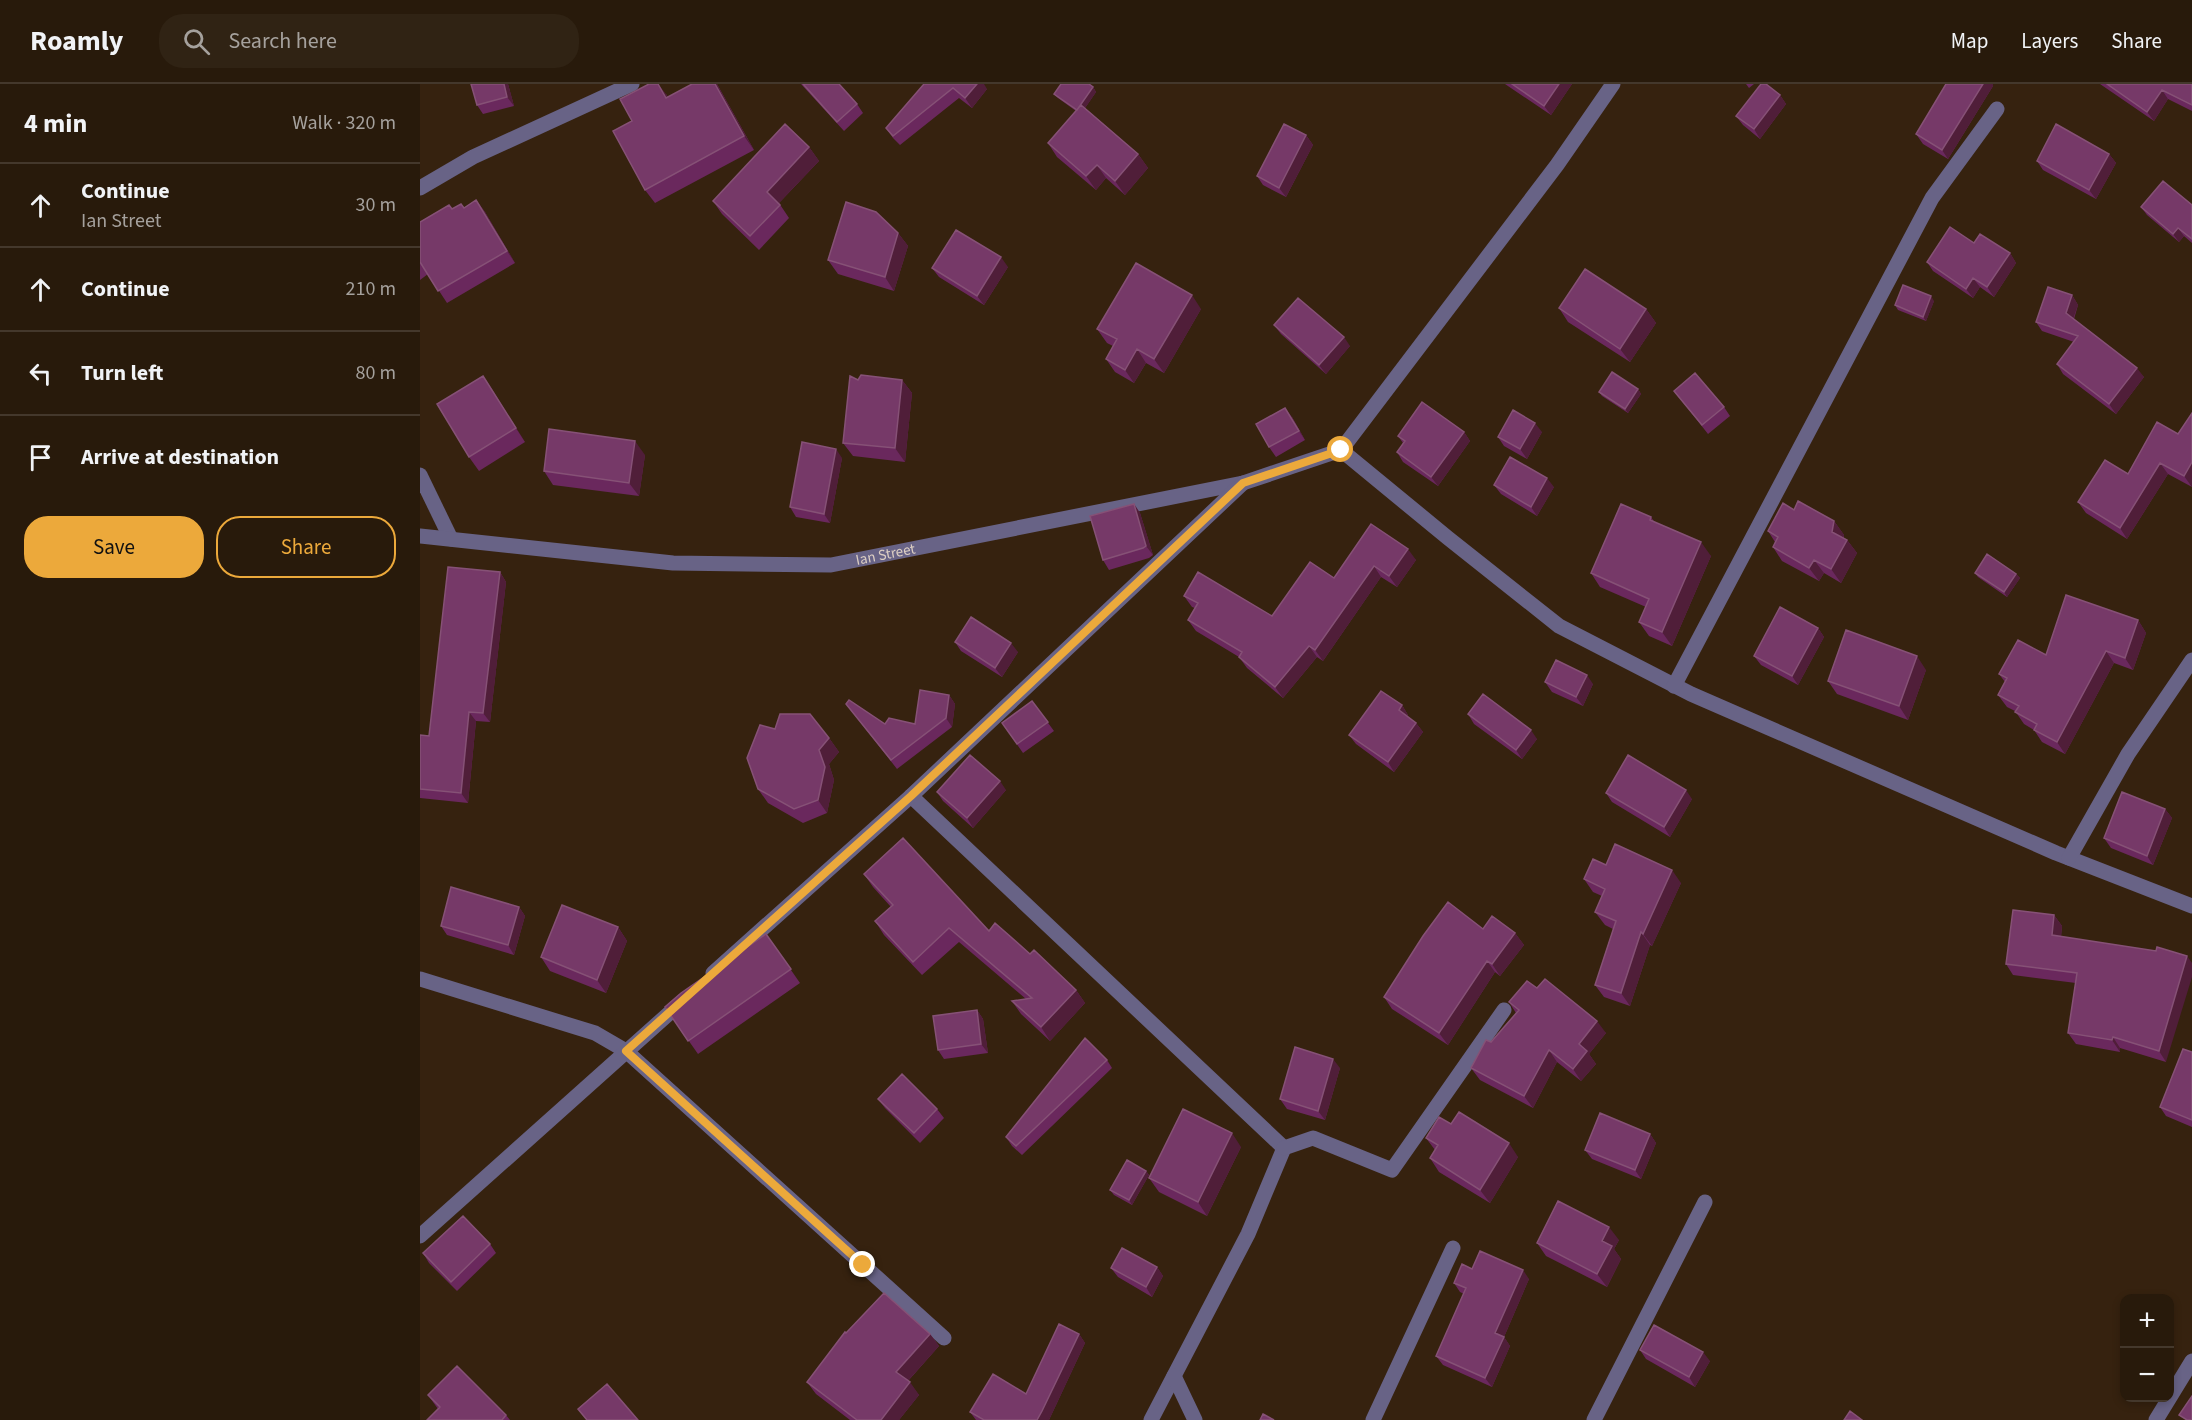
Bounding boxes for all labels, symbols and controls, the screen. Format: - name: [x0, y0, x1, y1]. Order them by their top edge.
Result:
- search box: [159, 14, 579, 68]
- text: Roamly: [30, 21, 123, 61]
- icon: search: [180, 25, 213, 58]
- text: Search here: [228, 25, 337, 57]
- text: Map: [1951, 26, 1988, 56]
- text: Layers: [2021, 26, 2078, 56]
- text: Share: [2111, 26, 2162, 56]
- text: 4 min: [24, 105, 87, 142]
- text: Walk · 320 m: [292, 109, 396, 137]
- text: Continue: [81, 175, 170, 207]
- icon: ahead: [24, 189, 57, 222]
- text: 30 m: [356, 191, 396, 219]
- text: Ian Street: [81, 207, 161, 235]
- icon: ahead: [24, 273, 57, 306]
- text: Continue: [81, 273, 170, 305]
- text: 210 m: [346, 275, 396, 303]
- icon: left: [24, 357, 57, 390]
- text: Turn left: [81, 357, 163, 389]
- text: 80 m: [356, 359, 396, 387]
- route start: [1327, 436, 1353, 462]
- icon: arrive: [24, 441, 57, 474]
- text: Arrive at destination: [81, 441, 279, 473]
- button: Save: [24, 516, 204, 578]
- button: Share: [216, 516, 396, 578]
- street label: Ian Street: [854, 538, 917, 571]
- route end: [849, 1251, 875, 1277]
- map controls: [2120, 1294, 2174, 1402]
- button: +: [2120, 1294, 2174, 1348]
- button: −: [2120, 1348, 2174, 1402]

